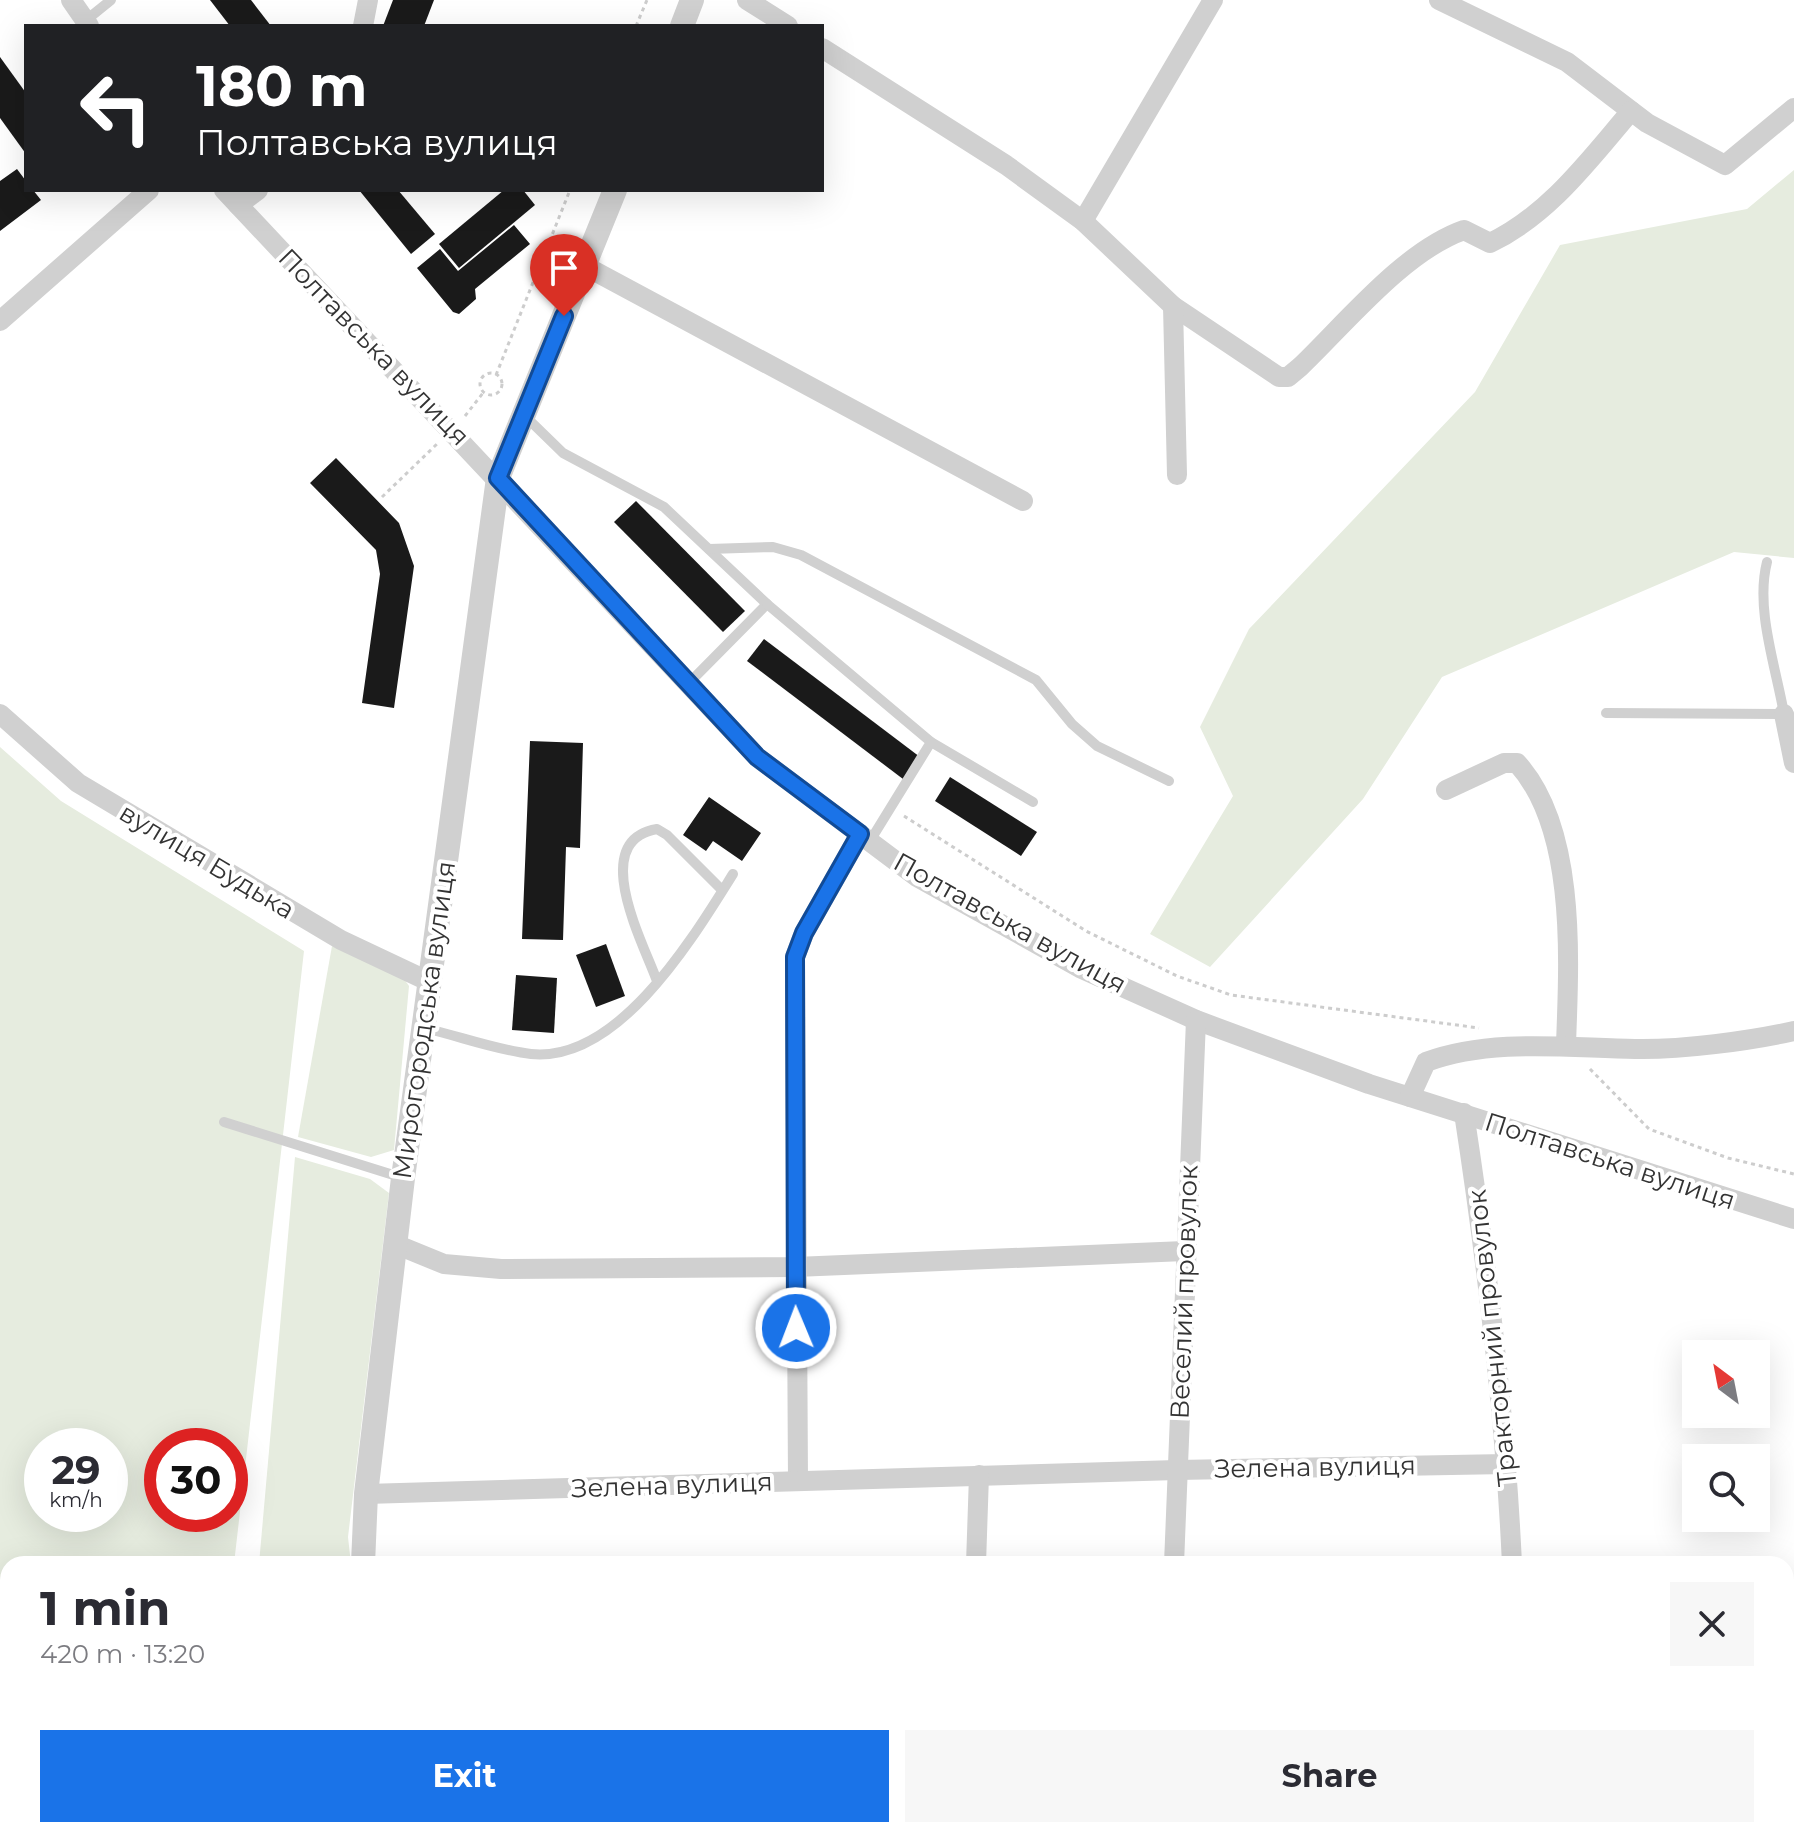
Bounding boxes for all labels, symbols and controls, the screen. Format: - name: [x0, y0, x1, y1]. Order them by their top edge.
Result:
- text: 180 m: [196, 52, 368, 120]
- icon: left: [64, 56, 168, 160]
- text: Полтавська вулиця: [196, 120, 558, 164]
- pin: [530, 234, 598, 316]
- street label: Полтавська вулиця: [272, 242, 476, 452]
- icon: arrive: [542, 246, 586, 290]
- street label: вулиця Будька: [114, 796, 300, 926]
- street label: Полтавська вулиця: [888, 846, 1132, 1000]
- street label: Мирогородська вулиця: [386, 859, 462, 1181]
- street label: Полтавська вулиця: [1481, 1105, 1739, 1217]
- street label: Веселий провулок: [1164, 1164, 1204, 1420]
- street label: Тракторний провулок: [1460, 1188, 1524, 1488]
- position arrow: [754, 1286, 838, 1370]
- north arrow: [1682, 1340, 1770, 1428]
- map controls: [1682, 1340, 1770, 1532]
- speed limit sign: 30: [144, 1428, 248, 1532]
- button: search: [1682, 1444, 1770, 1532]
- text: 29: [51, 1445, 101, 1494]
- street label: Зелена вулиця: [1214, 1449, 1416, 1485]
- street label: Зелена вулиця: [571, 1465, 773, 1505]
- text: km/h: [49, 1488, 103, 1512]
- text: 1 min: [40, 1579, 170, 1637]
- button: close: [1670, 1582, 1754, 1666]
- text: 420 m · 13:20: [40, 1638, 205, 1670]
- button: Exit: [40, 1730, 889, 1822]
- button: Share: [905, 1730, 1754, 1822]

